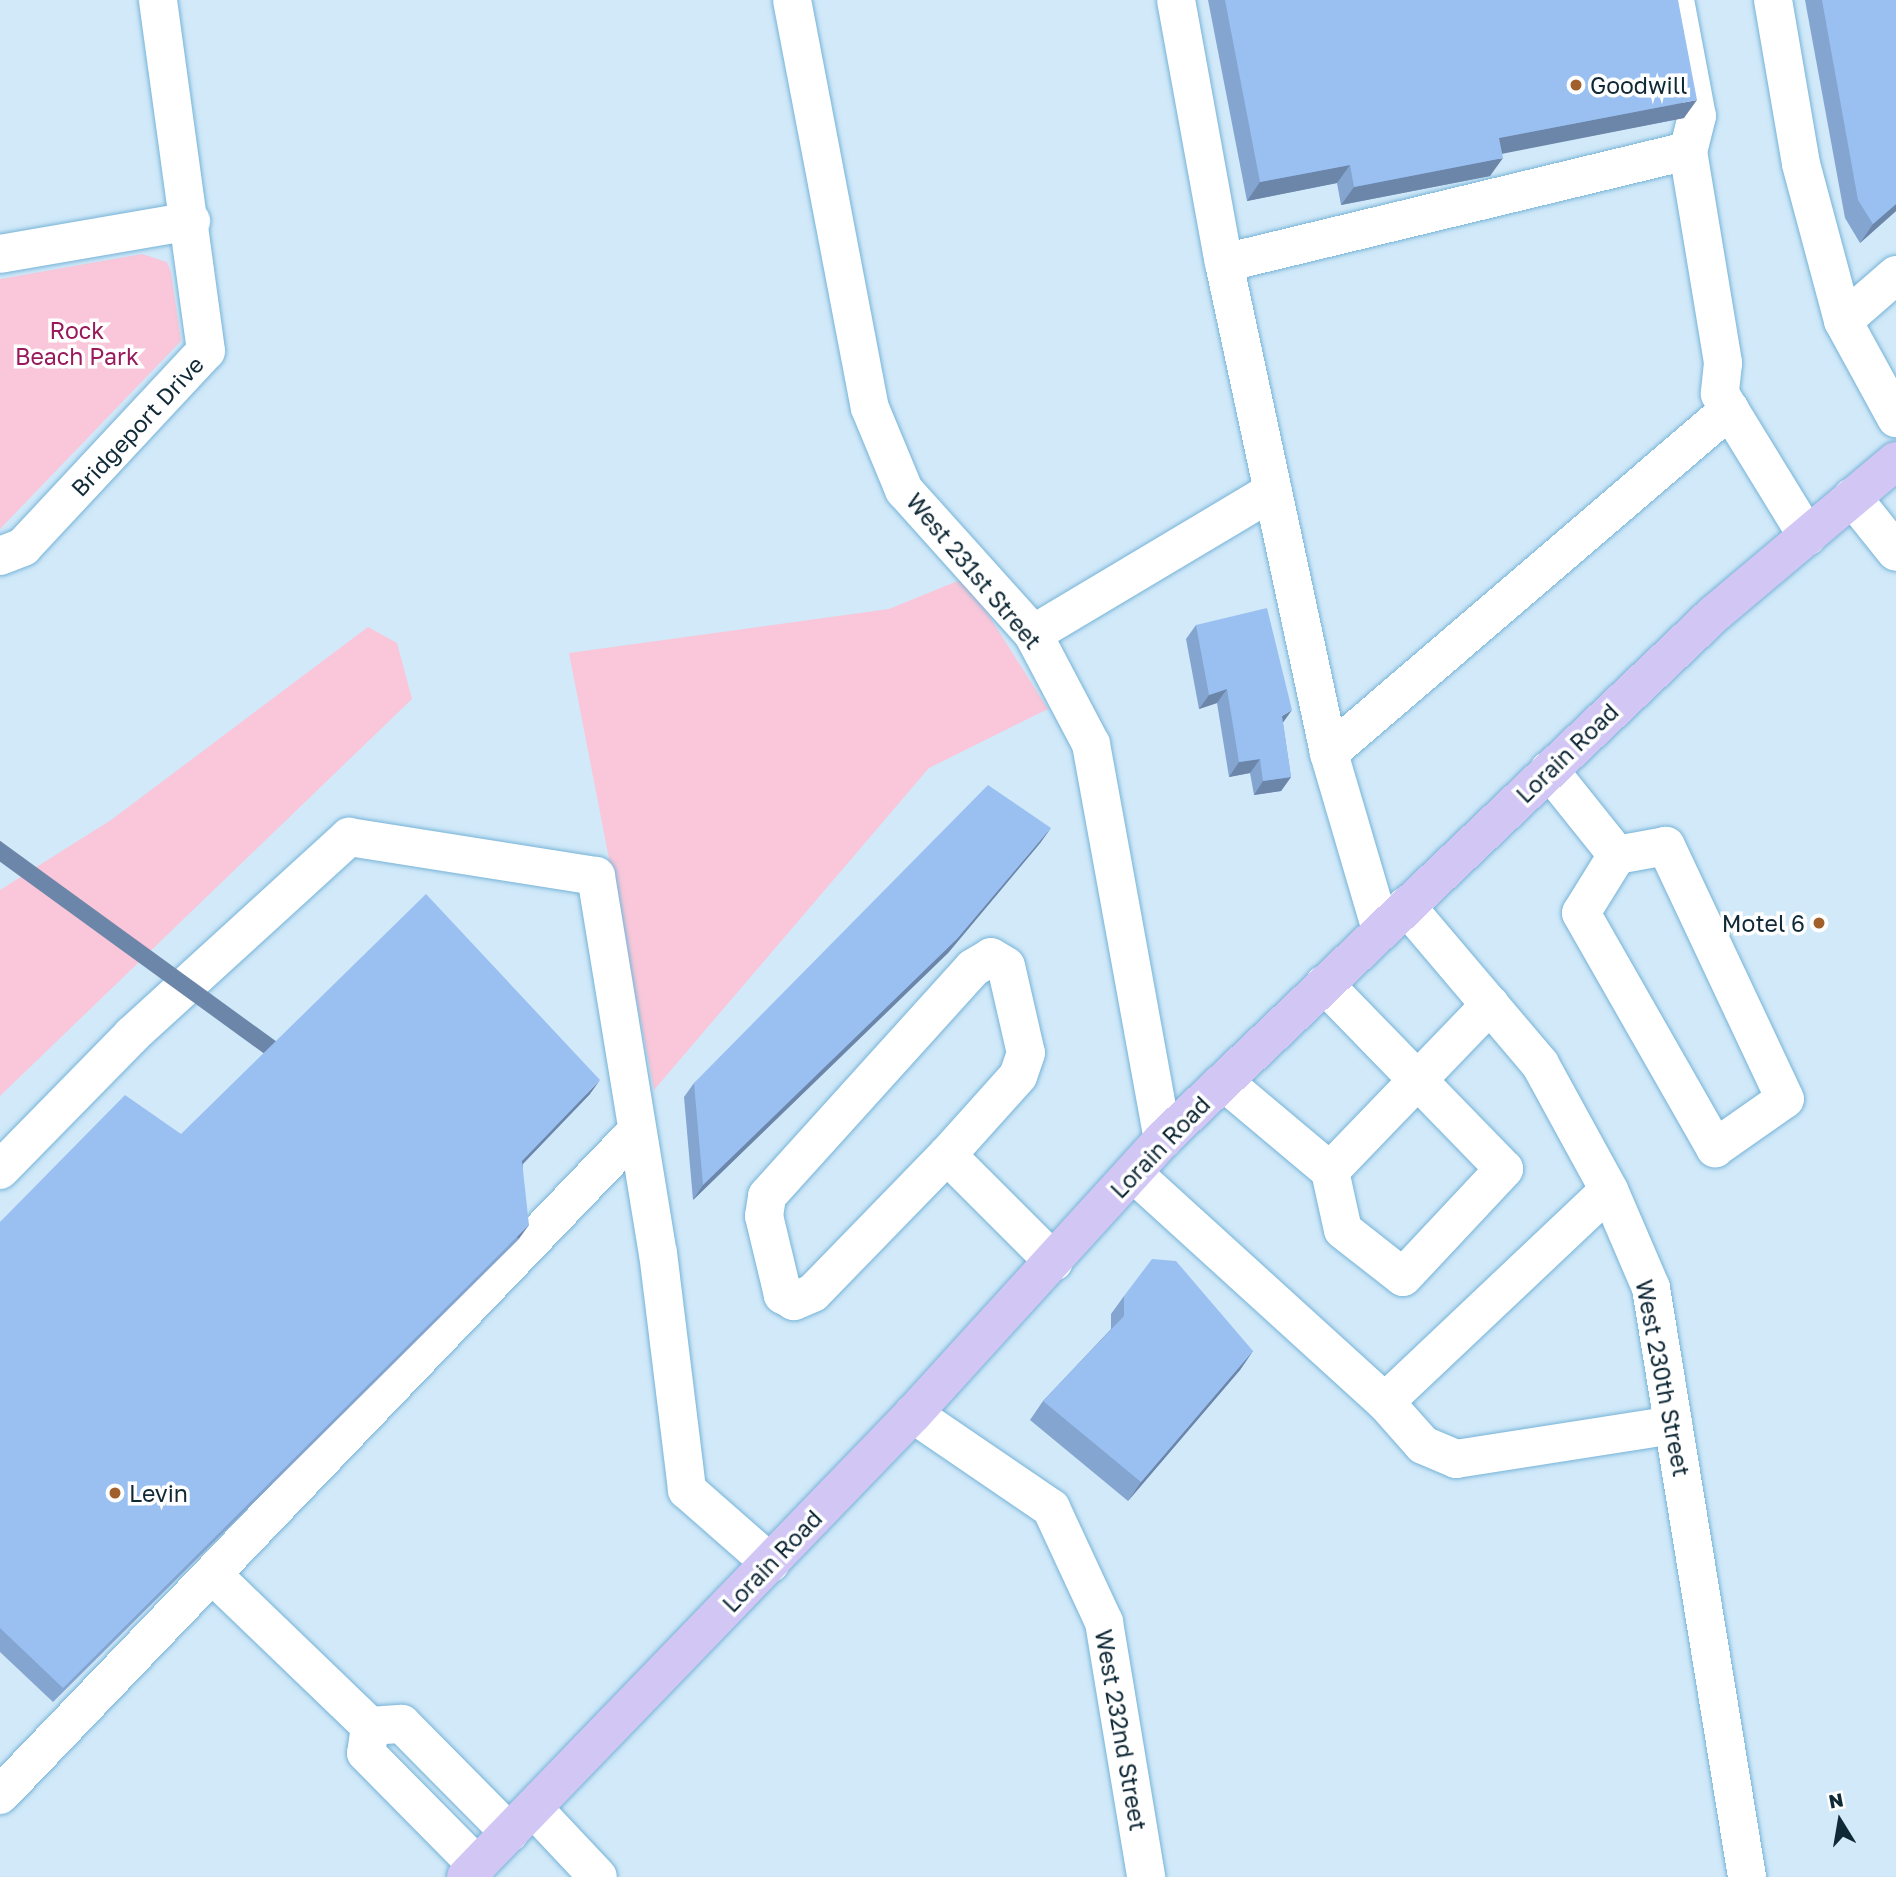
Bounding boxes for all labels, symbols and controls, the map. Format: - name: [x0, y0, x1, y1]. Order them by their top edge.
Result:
- place label: Goodwill: [1590, 71, 1687, 99]
- marker: Goodwill: [1568, 77, 1584, 93]
- park label: Rock Beach Park: [15, 316, 139, 370]
- street label: Bridgeport Drive: [65, 350, 209, 502]
- street label: West 231st Street: [901, 488, 1047, 654]
- street label: Lorain Road: [1510, 698, 1624, 808]
- place label: Motel 6: [1722, 909, 1805, 937]
- marker: Motel 6: [1811, 915, 1827, 931]
- street label: Lorain Road: [1105, 1090, 1215, 1204]
- street label: West 230th Street: [1630, 1277, 1696, 1479]
- place label: Levin: [129, 1479, 188, 1507]
- marker: Levin: [107, 1485, 123, 1501]
- street label: Lorain Road: [717, 1504, 827, 1618]
- street label: West 232nd Street: [1090, 1627, 1152, 1833]
- north arrow: [1805, 1786, 1875, 1856]
- text: N: [1827, 1787, 1845, 1813]

